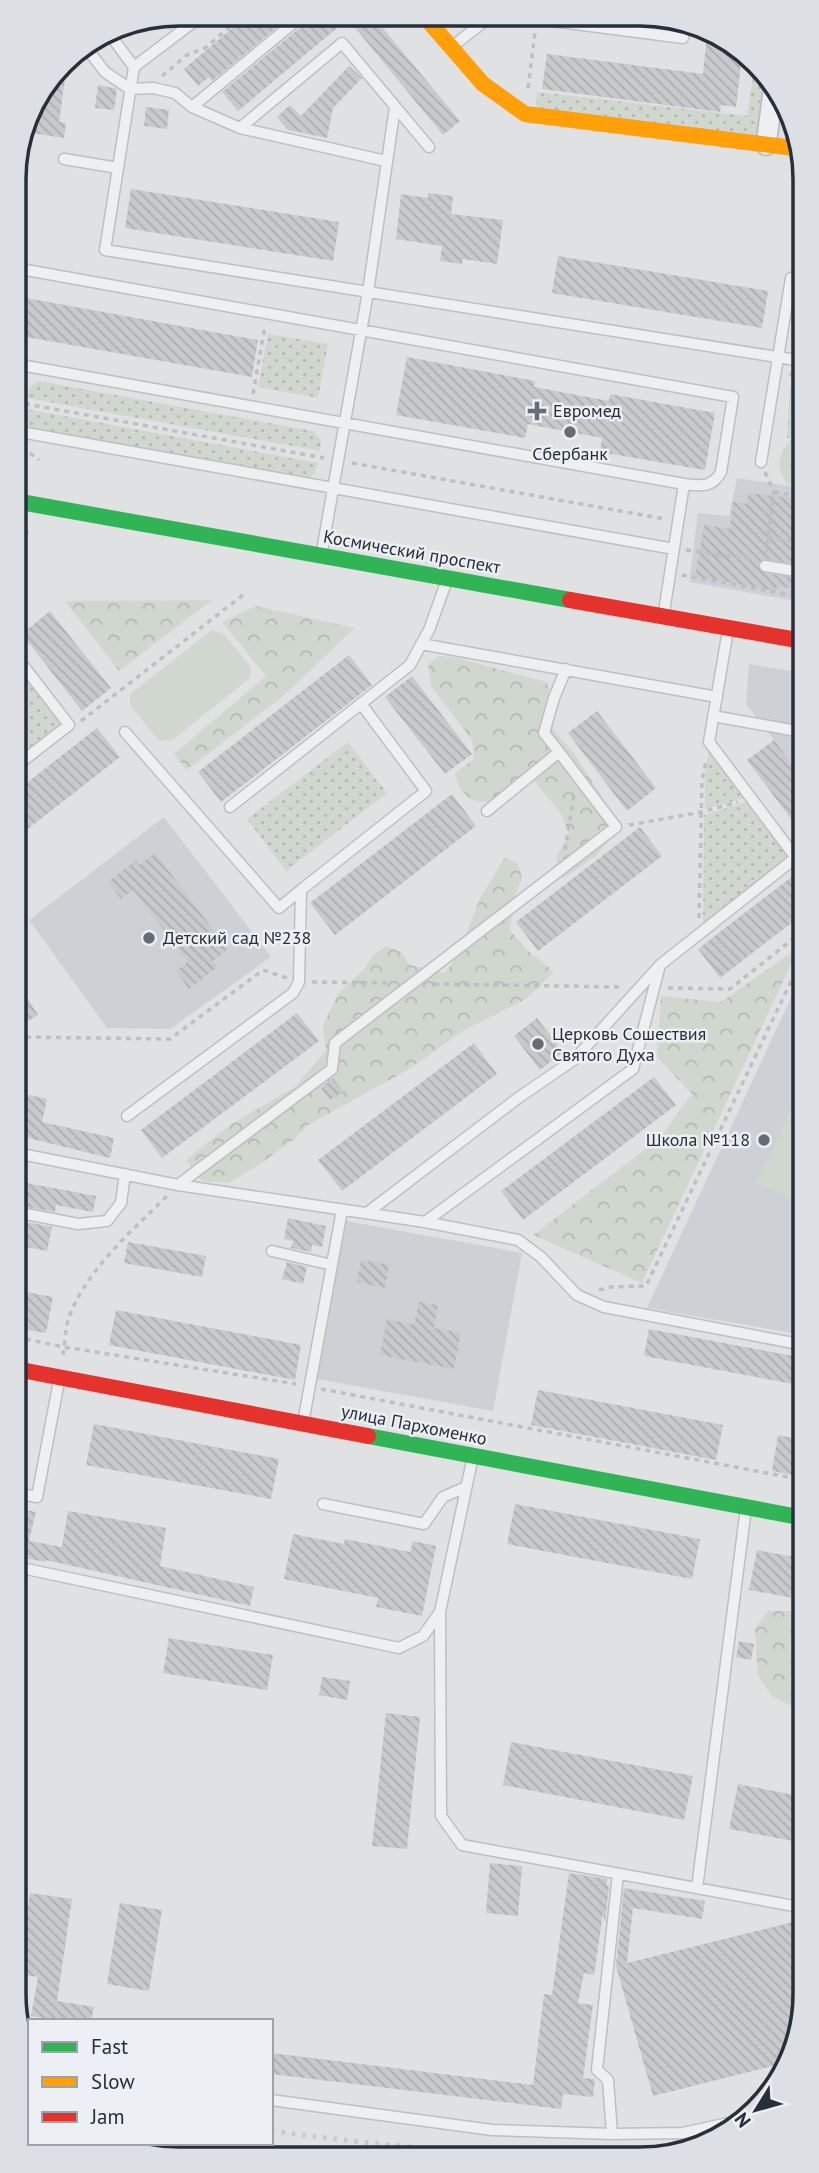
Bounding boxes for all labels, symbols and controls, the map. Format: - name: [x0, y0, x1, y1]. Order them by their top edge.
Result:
- place label: Евромед: [553, 399, 621, 422]
- marker: Евромед: [527, 401, 547, 421]
- marker: Сбербанк: [562, 424, 578, 440]
- place label: Сбербанк: [532, 442, 608, 465]
- street label: Космический проспект: [322, 525, 503, 579]
- place label: Детский сад №238: [163, 926, 311, 949]
- marker: Детский сад №238: [141, 930, 157, 946]
- place label: Церковь Сошествия Святого Духа: [552, 1022, 706, 1066]
- marker: Церковь Сошествия Святого Духа: [530, 1036, 546, 1052]
- place label: Школа №118: [646, 1128, 750, 1151]
- marker: Школа №118: [756, 1132, 772, 1148]
- street label: улица Пархоменко: [339, 1399, 489, 1450]
- legend: [28, 2019, 273, 2145]
- text: Fast: [91, 2033, 128, 2060]
- text: Slow: [91, 2068, 135, 2095]
- north arrow: [721, 2075, 791, 2145]
- text: Jam: [90, 2103, 125, 2130]
- text: N: [729, 2108, 756, 2132]

